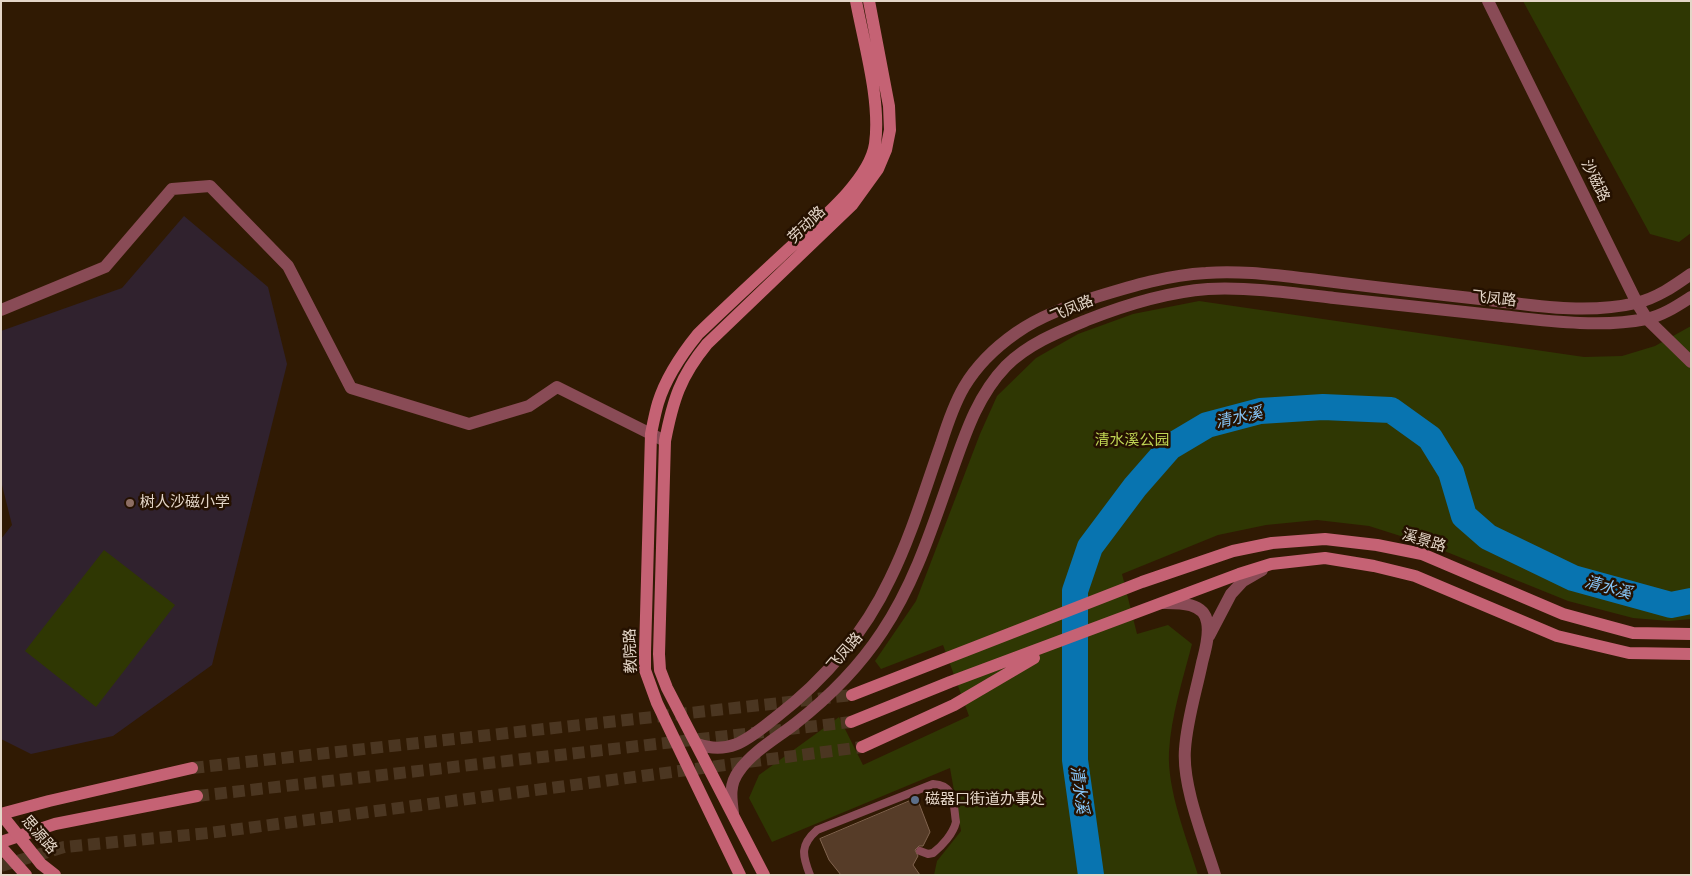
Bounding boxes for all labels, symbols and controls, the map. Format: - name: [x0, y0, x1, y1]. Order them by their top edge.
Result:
- street label: 沙磁路: [1577, 157, 1613, 205]
- street label: 劳动路: [785, 203, 829, 247]
- street label: 飞凤路: [1471, 288, 1517, 310]
- street label: 飞凤路: [1048, 292, 1096, 326]
- water label: 清水溪: [1213, 403, 1265, 433]
- park label: 清水溪公园: [1095, 432, 1169, 450]
- place label: 树人沙磁小学: [140, 494, 230, 512]
- marker: 树人沙磁小学: [124, 497, 136, 509]
- street label: 溪景路: [1400, 526, 1448, 556]
- water label: 清水溪: [1582, 573, 1634, 603]
- street label: 教院路: [621, 628, 641, 674]
- street label: 飞凤路: [823, 629, 867, 675]
- water label: 清水溪: [1066, 765, 1092, 815]
- place label: 磁器口街道办事处: [925, 791, 1045, 809]
- marker: 磁器口街道办事处: [909, 794, 921, 806]
- street label: 思源路: [17, 812, 61, 858]

